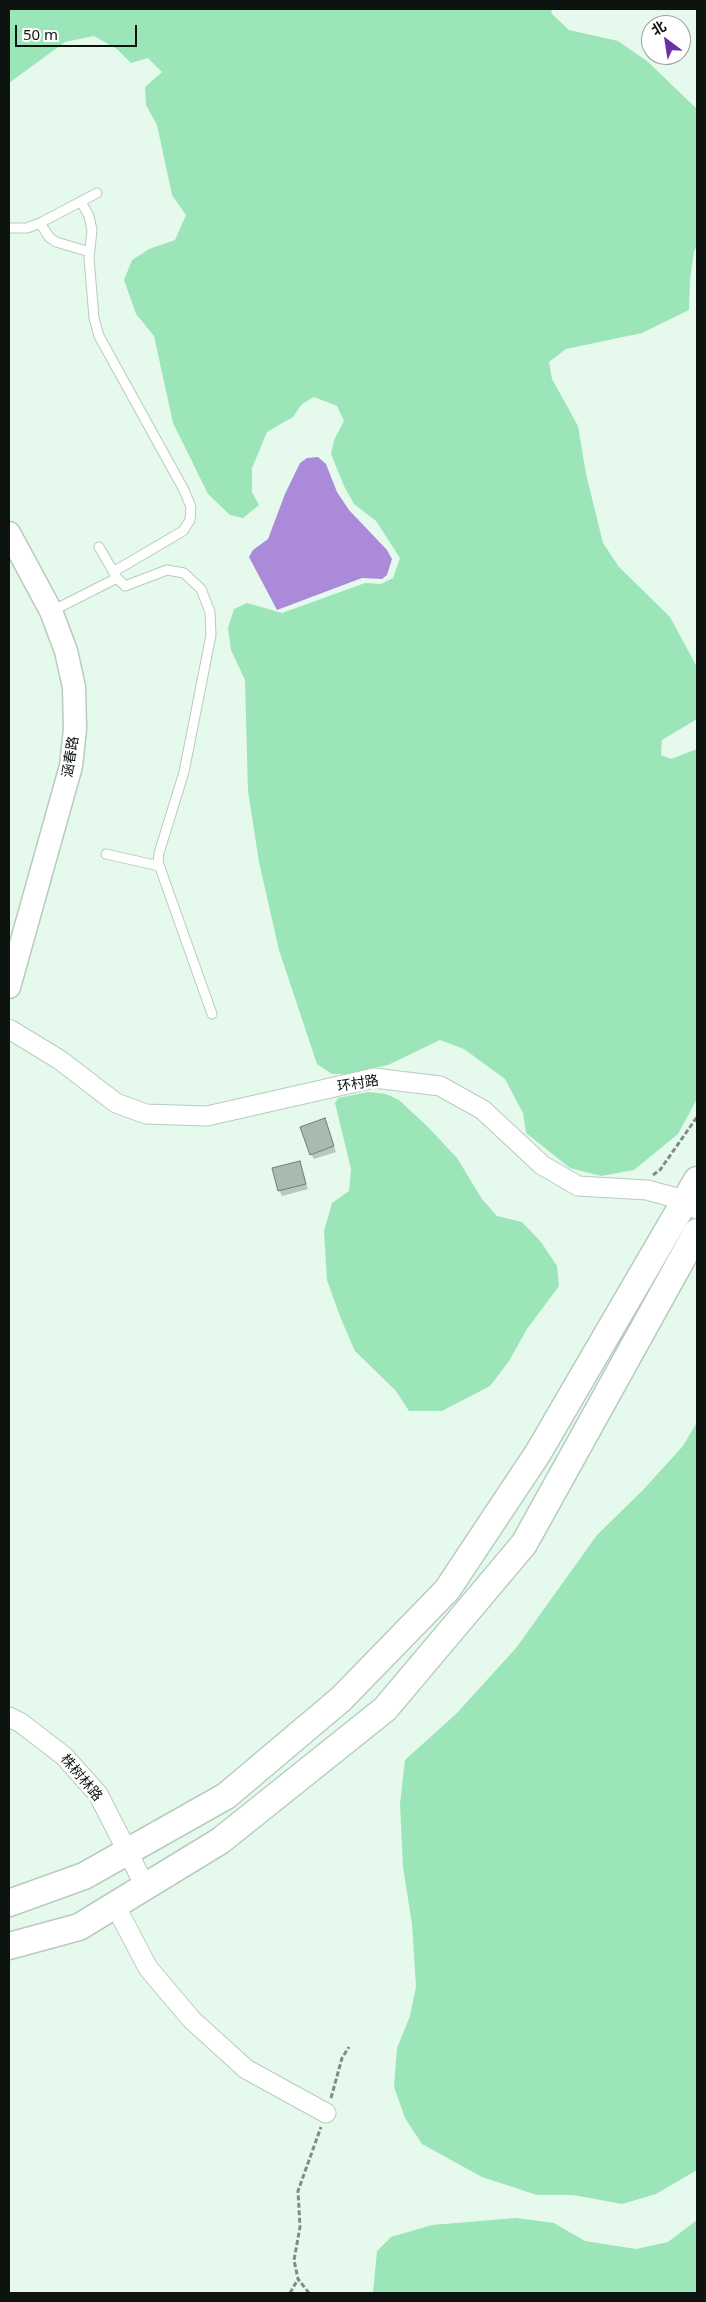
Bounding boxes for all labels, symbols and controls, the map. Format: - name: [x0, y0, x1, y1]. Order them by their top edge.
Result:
- scale bar: [18, 15, 140, 47]
- north arrow: [641, 15, 691, 65]
- text: 北: [648, 16, 669, 39]
- text: 50 m: [23, 24, 58, 44]
- street label: 涵春路: [59, 735, 83, 779]
- street label: 环村路: [336, 1072, 380, 1096]
- street label: 株树林路: [57, 1751, 105, 1805]

